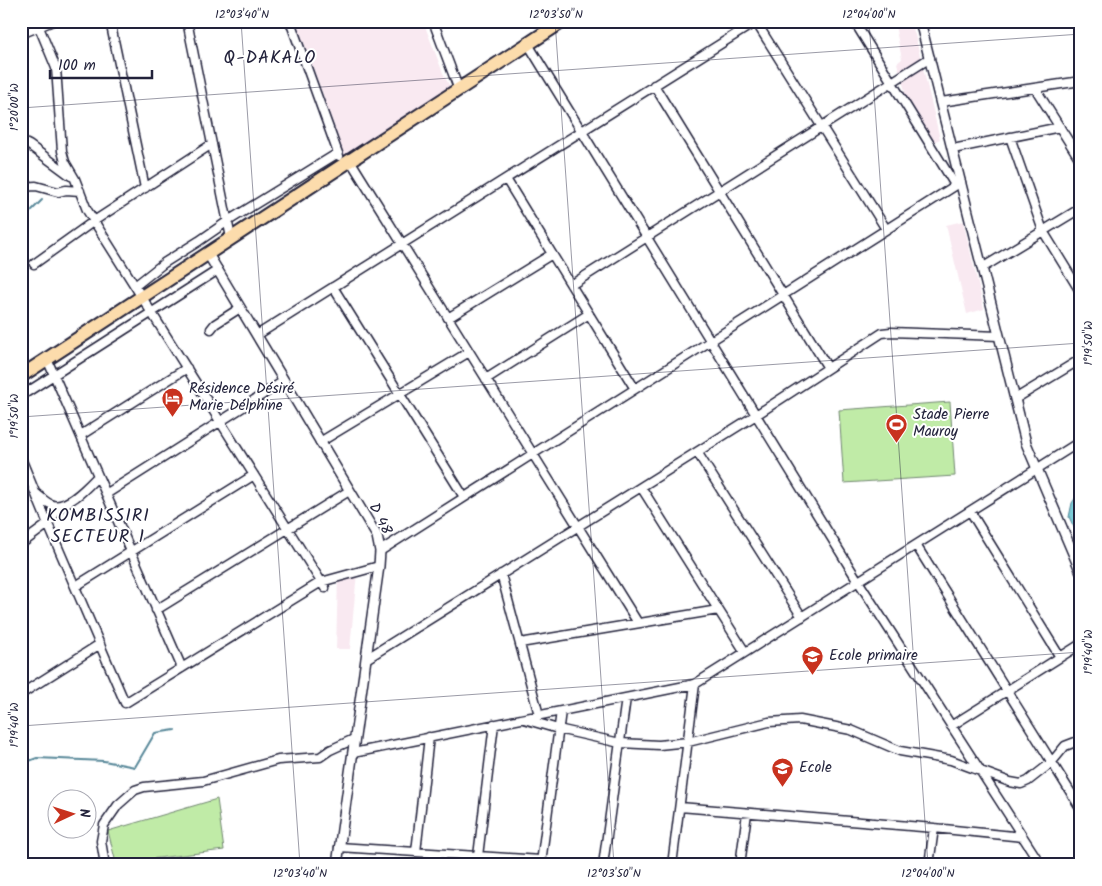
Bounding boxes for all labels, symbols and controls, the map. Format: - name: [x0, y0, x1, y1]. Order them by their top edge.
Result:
- text: 12°03'40"N: [215, 5, 269, 24]
- text: 12°03'50"N: [529, 5, 583, 24]
- text: 12°04'00"N: [842, 5, 896, 24]
- district label: Q-DAKALO: [224, 44, 316, 73]
- scale bar: [50, 48, 152, 80]
- text: 100 m: [58, 54, 96, 78]
- text: 1°20'00"W: [5, 83, 24, 131]
- text: 1°19'50"W: [1079, 320, 1098, 366]
- place label: Résidence Désiré Marie Délphine: [189, 377, 295, 418]
- hotel icon: Résidence Désiré Marie Délphine: [161, 386, 185, 417]
- text: 1°19'50"W: [5, 393, 24, 439]
- place label: Stade Pierre Mauroy: [913, 403, 989, 444]
- sports icon: Stade Pierre Mauroy: [885, 412, 909, 443]
- street label: D 48: [362, 499, 399, 540]
- district label: KOMBISSIRI SECTEUR 1: [46, 502, 150, 552]
- text: 1°19'40"W: [1079, 629, 1098, 675]
- school or university icon: Ecole primaire: [801, 644, 825, 675]
- place label: Ecole primaire: [829, 644, 918, 668]
- text: 1°19'40"W: [5, 702, 24, 748]
- school or university icon: Ecole: [771, 756, 795, 787]
- place label: Ecole: [799, 756, 832, 780]
- north arrow: [48, 788, 98, 838]
- text: N: [73, 808, 95, 818]
- text: 12°03'40"N: [273, 864, 327, 883]
- text: 12°03'50"N: [587, 864, 641, 883]
- text: 12°04'00"N: [901, 864, 955, 883]

